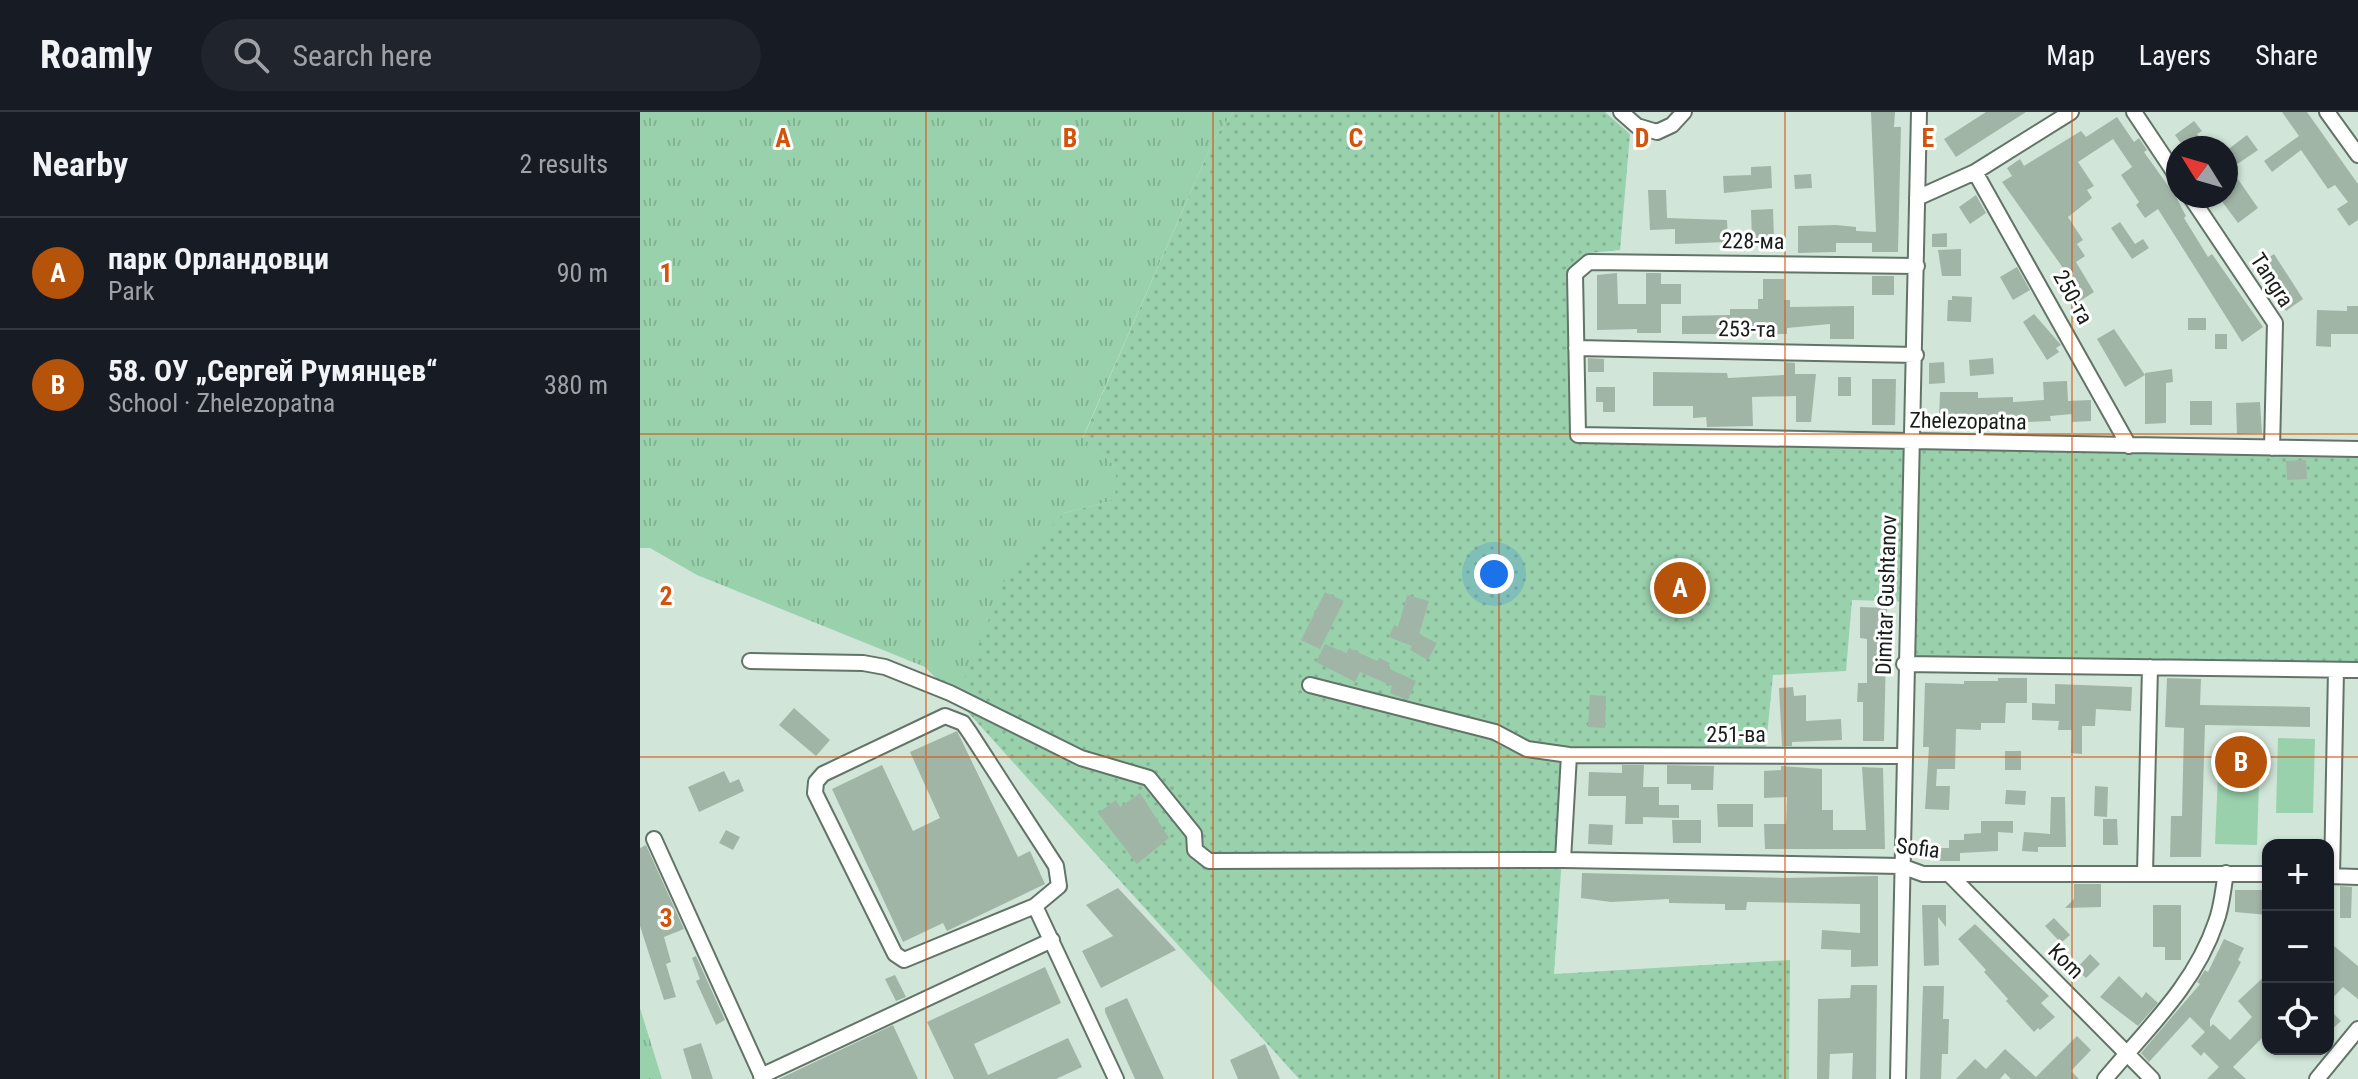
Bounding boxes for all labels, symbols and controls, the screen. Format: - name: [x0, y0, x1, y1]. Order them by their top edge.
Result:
- search box: [201, 19, 761, 91]
- text: Roamly: [40, 33, 153, 77]
- icon: search: [229, 33, 273, 77]
- text: Search here: [293, 38, 432, 73]
- text: Map: [2046, 39, 2095, 72]
- text: Layers: [2139, 39, 2211, 72]
- text: Share: [2255, 39, 2318, 72]
- text: A: [775, 123, 791, 153]
- text: B: [1063, 123, 1077, 153]
- text: C: [1349, 123, 1364, 153]
- text: D: [1635, 123, 1649, 153]
- text: E: [1922, 123, 1935, 153]
- north arrow: [2166, 136, 2238, 208]
- text: Nearby: [32, 144, 128, 184]
- text: 2 results: [519, 149, 608, 179]
- street label: 228-ма: [1721, 228, 1785, 254]
- text: парк Орландовци: [108, 241, 329, 276]
- street label: Tangra: [2245, 248, 2299, 312]
- text: A: [50, 258, 66, 288]
- text: 90 m: [557, 258, 608, 288]
- text: 1: [659, 258, 673, 288]
- street label: 250-та: [2048, 266, 2098, 328]
- text: Park: [108, 276, 154, 306]
- street label: 253-та: [1718, 316, 1776, 342]
- text: 58. ОУ „Сергей Румянцев“: [108, 353, 438, 388]
- text: B: [51, 370, 65, 400]
- text: 380 m: [544, 370, 608, 400]
- text: School · Zhelezopatna: [108, 388, 335, 418]
- street label: Zhelezopatna: [1909, 407, 2027, 435]
- street label: Dimitar Gushtanov: [1871, 514, 1901, 676]
- your location: [1474, 554, 1514, 594]
- pin: A: [1654, 558, 1706, 618]
- text: 2: [659, 581, 673, 611]
- street label: 251-ва: [1706, 722, 1766, 747]
- pin: B: [2215, 732, 2267, 792]
- street label: Sofia: [1895, 833, 1941, 863]
- map controls: [2262, 839, 2334, 1055]
- button: +: [2262, 839, 2334, 911]
- text: 3: [659, 903, 673, 933]
- button: −: [2262, 911, 2334, 983]
- street label: Kom: [2043, 938, 2089, 984]
- button: locate: [2262, 983, 2334, 1055]

